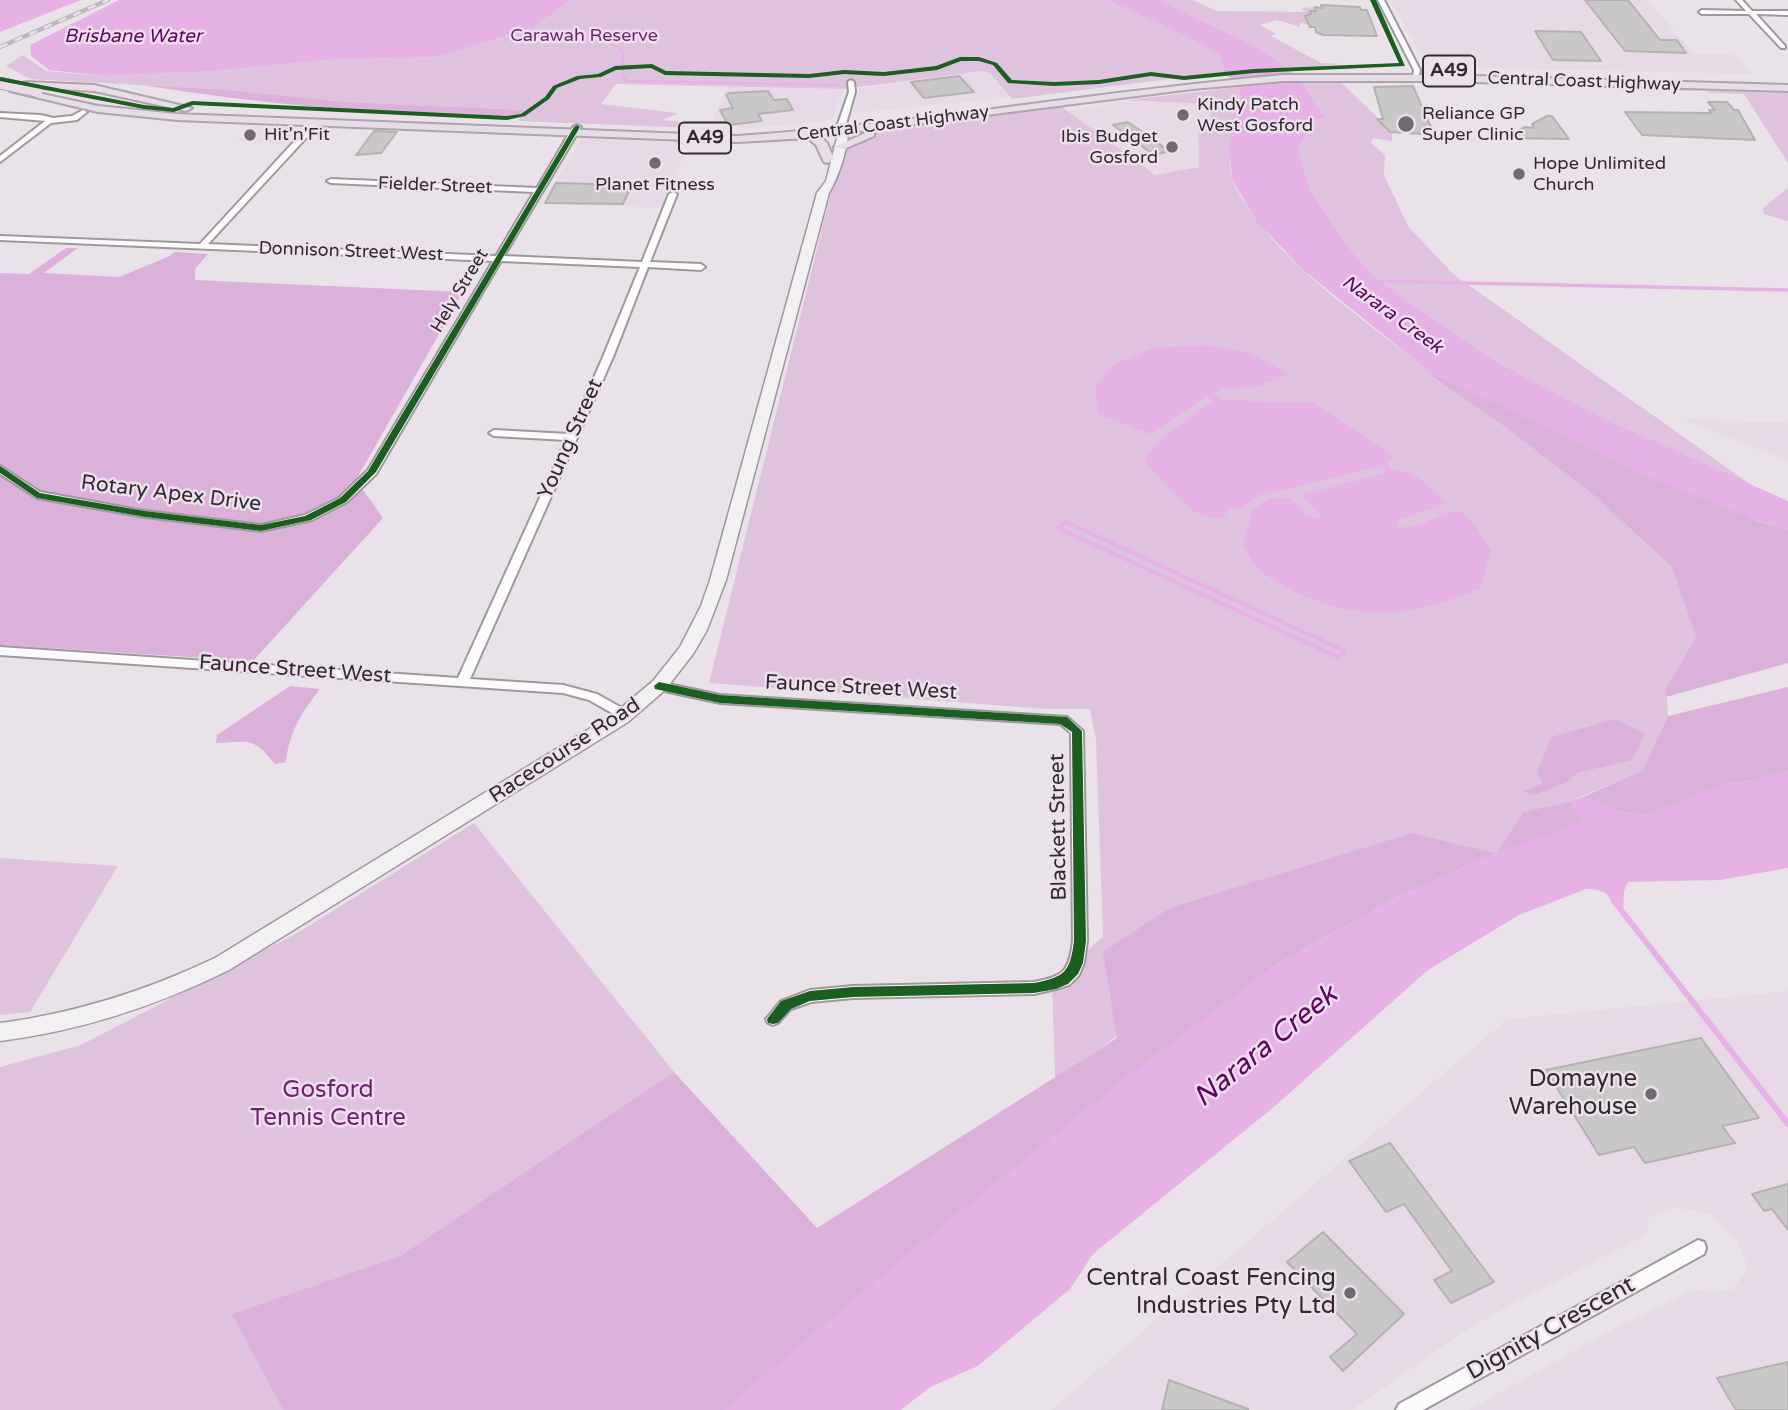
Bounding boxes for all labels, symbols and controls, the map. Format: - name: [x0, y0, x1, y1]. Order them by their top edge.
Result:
- park label: Carawah Reserve: [510, 25, 658, 47]
- water label: Brisbane Water: [64, 26, 202, 48]
- road number: A49: [1423, 55, 1475, 86]
- street label: Central Coast Highway: [1487, 68, 1681, 96]
- place label: Kindy Patch West Gosford: [1197, 94, 1313, 136]
- street label: Central Coast Highway: [796, 101, 990, 147]
- place label: Reliance GP Super Clinic: [1422, 103, 1525, 146]
- marker: Kindy Patch West Gosford: [1175, 107, 1191, 123]
- marker: Reliance GP Super Clinic: [1396, 114, 1416, 134]
- road number: A49: [679, 122, 731, 154]
- place label: Hit'n'Fit: [264, 124, 330, 146]
- place label: Ibis Budget Gosford: [1061, 126, 1158, 168]
- marker: Hit'n'Fit: [242, 127, 258, 143]
- marker: Ibis Budget Gosford: [1164, 139, 1180, 155]
- place label: Hope Unlimited Church: [1533, 153, 1666, 196]
- marker: Planet Fitness: [647, 155, 663, 171]
- marker: Hope Unlimited Church: [1511, 166, 1527, 182]
- street label: Fielder Street: [377, 173, 493, 199]
- place label: Planet Fitness: [595, 174, 715, 196]
- street label: Donnison Street West: [258, 238, 444, 266]
- street label: Hely Street: [427, 245, 493, 337]
- water label: Narara Creek: [1337, 271, 1447, 359]
- street label: Young Street: [533, 375, 609, 503]
- street label: Rotary Apex Drive: [79, 470, 263, 518]
- street label: Faunce Street West: [198, 651, 392, 689]
- street label: Faunce Street West: [764, 670, 958, 706]
- street label: Racecourse Road: [485, 693, 645, 809]
- street label: Blackett Street: [1045, 753, 1073, 901]
- water label: Narara Creek: [1187, 979, 1345, 1115]
- place label: Domayne Warehouse: [1509, 1066, 1637, 1122]
- park label: Gosford Tennis Centre: [250, 1077, 406, 1133]
- marker: Domayne Warehouse: [1643, 1086, 1659, 1102]
- place label: Central Coast Fencing Industries Pty Ltd: [1086, 1265, 1336, 1321]
- street label: Dignity Crescent: [1462, 1271, 1640, 1387]
- marker: Central Coast Fencing Industries Pty Ltd: [1342, 1285, 1358, 1301]

